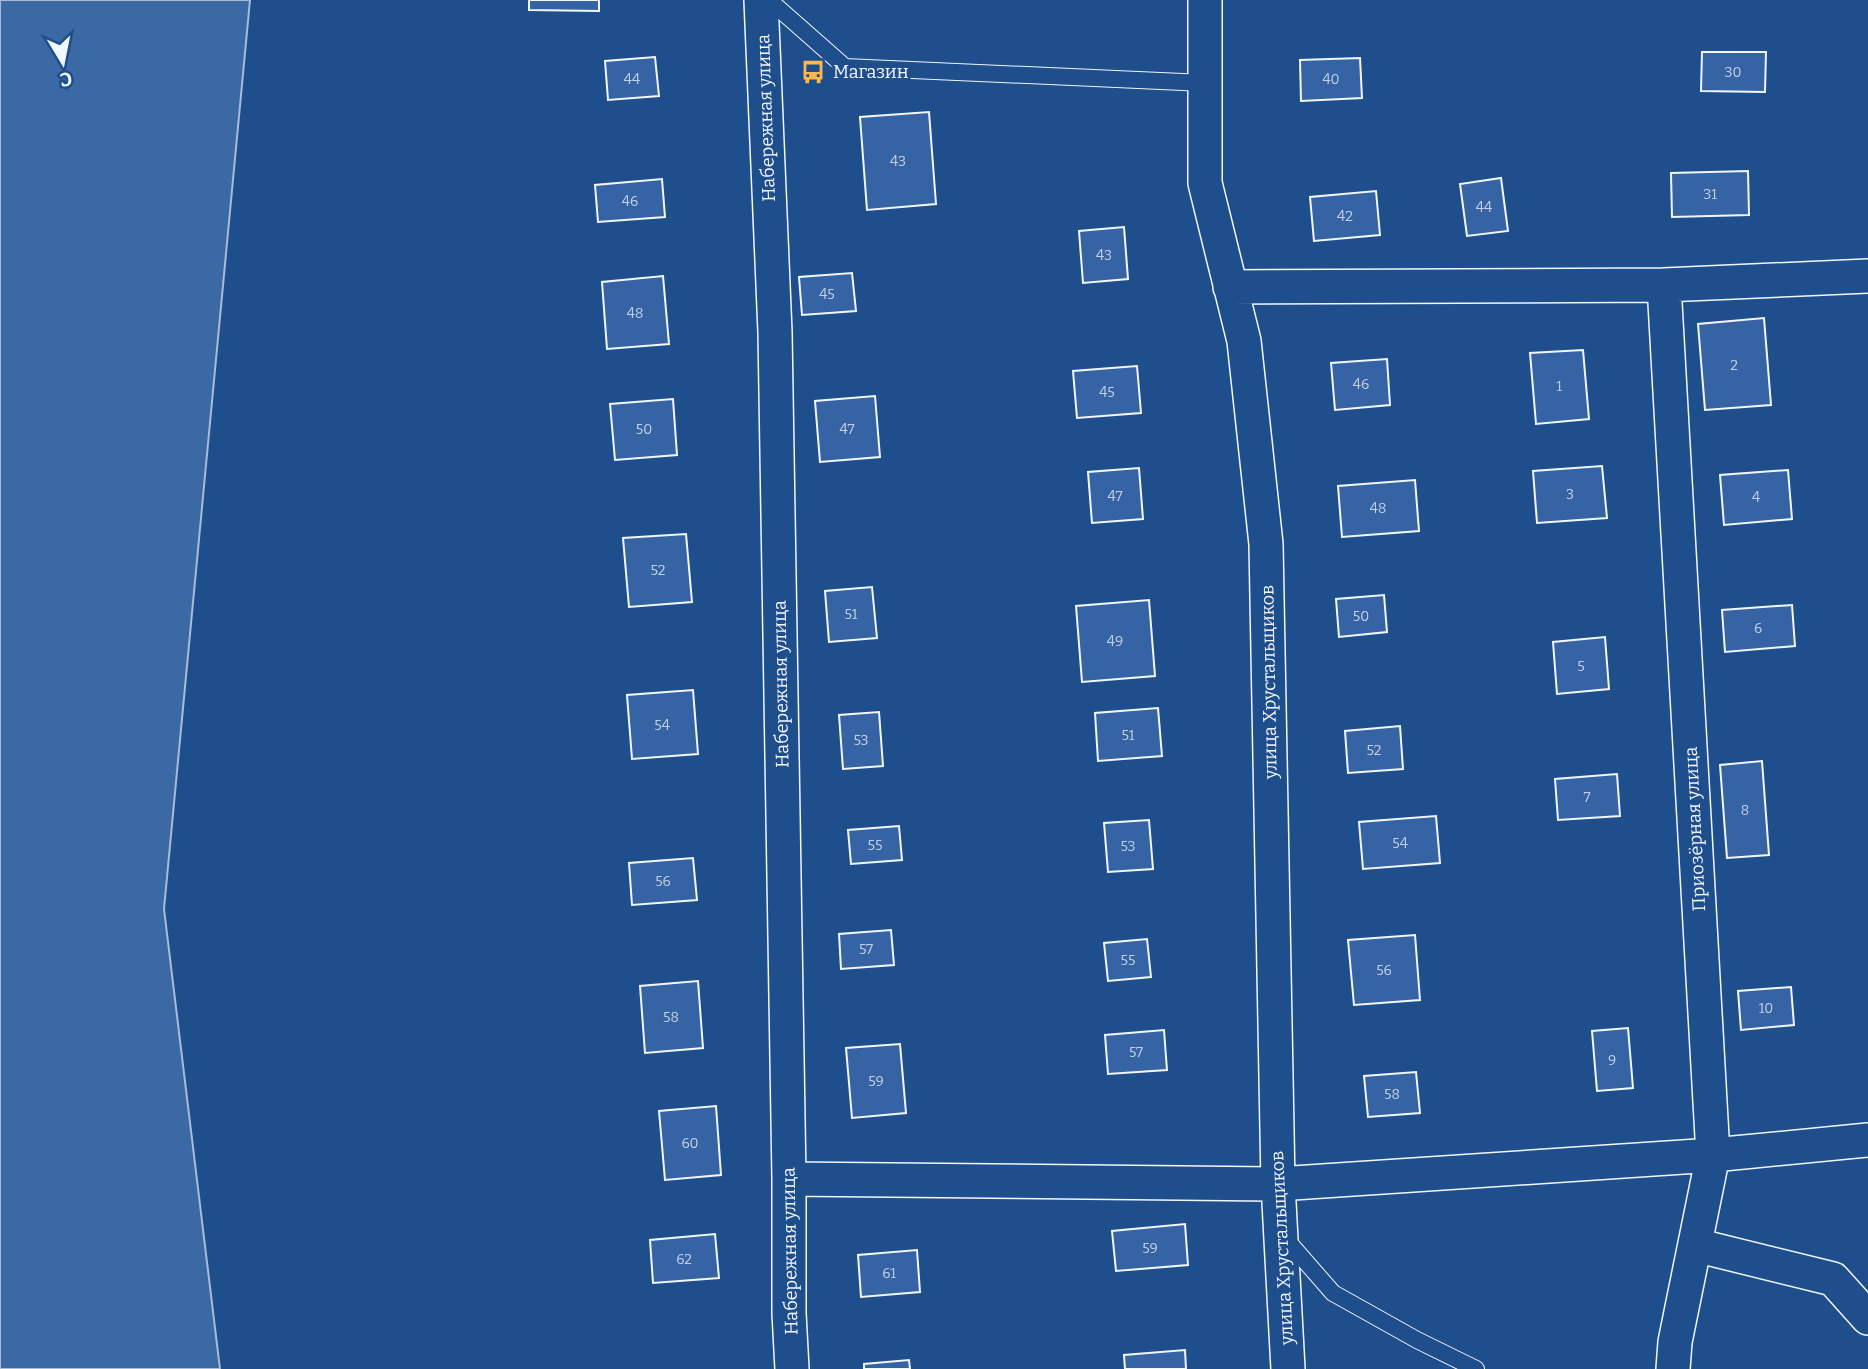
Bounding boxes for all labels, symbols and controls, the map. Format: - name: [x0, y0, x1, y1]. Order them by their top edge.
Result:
- north arrow: [28, 28, 98, 98]
- street label: Набережная улица: [752, 34, 780, 202]
- bus stop icon: Магазин: [799, 58, 827, 86]
- place label: Магазин: [833, 61, 909, 83]
- house number: 30: [1725, 64, 1741, 81]
- text: С: [58, 67, 74, 92]
- house number: 44: [624, 71, 640, 88]
- house number: 40: [1322, 71, 1340, 88]
- house number: 43: [890, 153, 906, 170]
- house number: 31: [1703, 186, 1717, 203]
- house number: 46: [622, 193, 638, 210]
- house number: 44: [1476, 199, 1492, 216]
- house number: 42: [1337, 208, 1353, 225]
- house number: 43: [1096, 247, 1112, 264]
- house number: 45: [819, 286, 835, 303]
- house number: 48: [627, 305, 643, 322]
- house number: 2: [1730, 357, 1738, 374]
- house number: 46: [1353, 376, 1369, 393]
- house number: 1: [1556, 378, 1562, 395]
- house number: 45: [1099, 384, 1115, 401]
- house number: 50: [636, 421, 652, 438]
- house number: 47: [839, 421, 855, 438]
- house number: 3: [1566, 486, 1574, 503]
- house number: 47: [1107, 488, 1123, 505]
- house number: 4: [1752, 489, 1760, 506]
- house number: 48: [1370, 500, 1386, 517]
- house number: 52: [651, 562, 665, 579]
- street label: улица Хрустальщиков: [1256, 585, 1282, 780]
- street label: Набережная улица: [769, 600, 793, 768]
- house number: 51: [845, 606, 858, 623]
- house number: 50: [1353, 608, 1369, 625]
- house number: 6: [1754, 620, 1762, 637]
- house number: 49: [1107, 633, 1123, 650]
- house number: 5: [1577, 658, 1585, 675]
- house number: 54: [654, 717, 670, 734]
- house number: 51: [1122, 727, 1135, 744]
- house number: 53: [853, 732, 869, 749]
- house number: 52: [1367, 742, 1381, 759]
- street label: Приозёрная улица: [1680, 746, 1710, 912]
- house number: 7: [1583, 789, 1591, 806]
- house number: 8: [1741, 802, 1749, 819]
- house number: 54: [1392, 835, 1408, 852]
- house number: 55: [868, 837, 882, 854]
- house number: 53: [1120, 838, 1136, 855]
- house number: 56: [655, 873, 671, 890]
- house number: 57: [859, 941, 873, 958]
- house number: 55: [1121, 952, 1135, 969]
- house number: 56: [1376, 962, 1392, 979]
- house number: 10: [1759, 1000, 1773, 1017]
- house number: 58: [663, 1009, 679, 1026]
- house number: 57: [1129, 1044, 1143, 1061]
- house number: 9: [1608, 1052, 1616, 1069]
- house number: 59: [868, 1073, 884, 1090]
- house number: 58: [1384, 1086, 1400, 1103]
- house number: 60: [681, 1135, 699, 1152]
- street label: улица Хрустальщиков: [1266, 1150, 1298, 1347]
- street label: Набережная улица: [778, 1167, 802, 1335]
- house number: 59: [1142, 1240, 1158, 1257]
- house number: 62: [676, 1251, 692, 1268]
- house number: 61: [882, 1265, 896, 1282]

